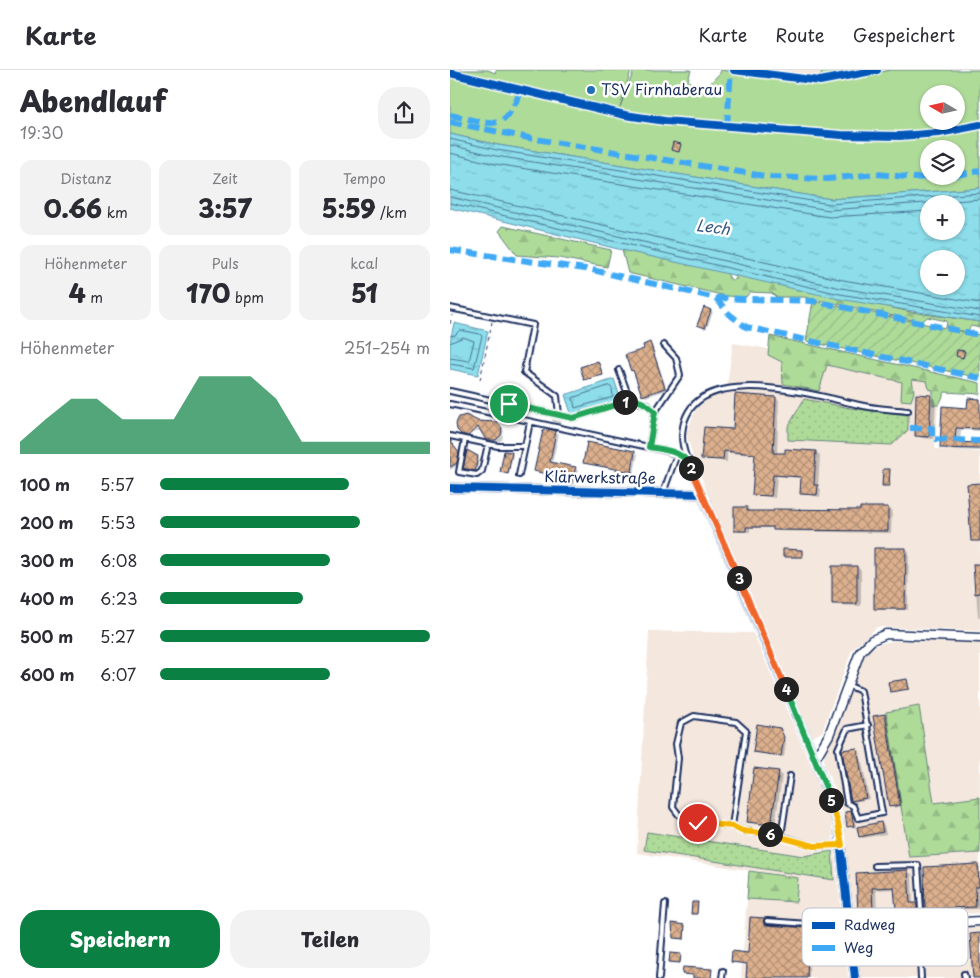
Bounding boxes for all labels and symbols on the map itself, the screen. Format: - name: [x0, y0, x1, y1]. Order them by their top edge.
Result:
- place label: TSV Firnhaberau: [601, 77, 722, 100]
- marker: TSV Firnhaberau: [585, 84, 597, 96]
- north arrow: [920, 85, 965, 130]
- water label: Lech: [695, 212, 732, 240]
- pin: [488, 383, 530, 425]
- pin: 1: [612, 390, 638, 414]
- pin: 2: [678, 456, 704, 480]
- street label: Klärwerkstraße: [544, 464, 656, 489]
- pin: 3: [726, 566, 752, 590]
- pin: 4: [774, 676, 798, 702]
- pin: 5: [818, 788, 844, 812]
- pin: [677, 802, 719, 844]
- pin: 6: [758, 822, 782, 846]
- legend: [802, 908, 968, 966]
- text: Radweg: [844, 914, 896, 935]
- text: Weg: [844, 937, 873, 958]

